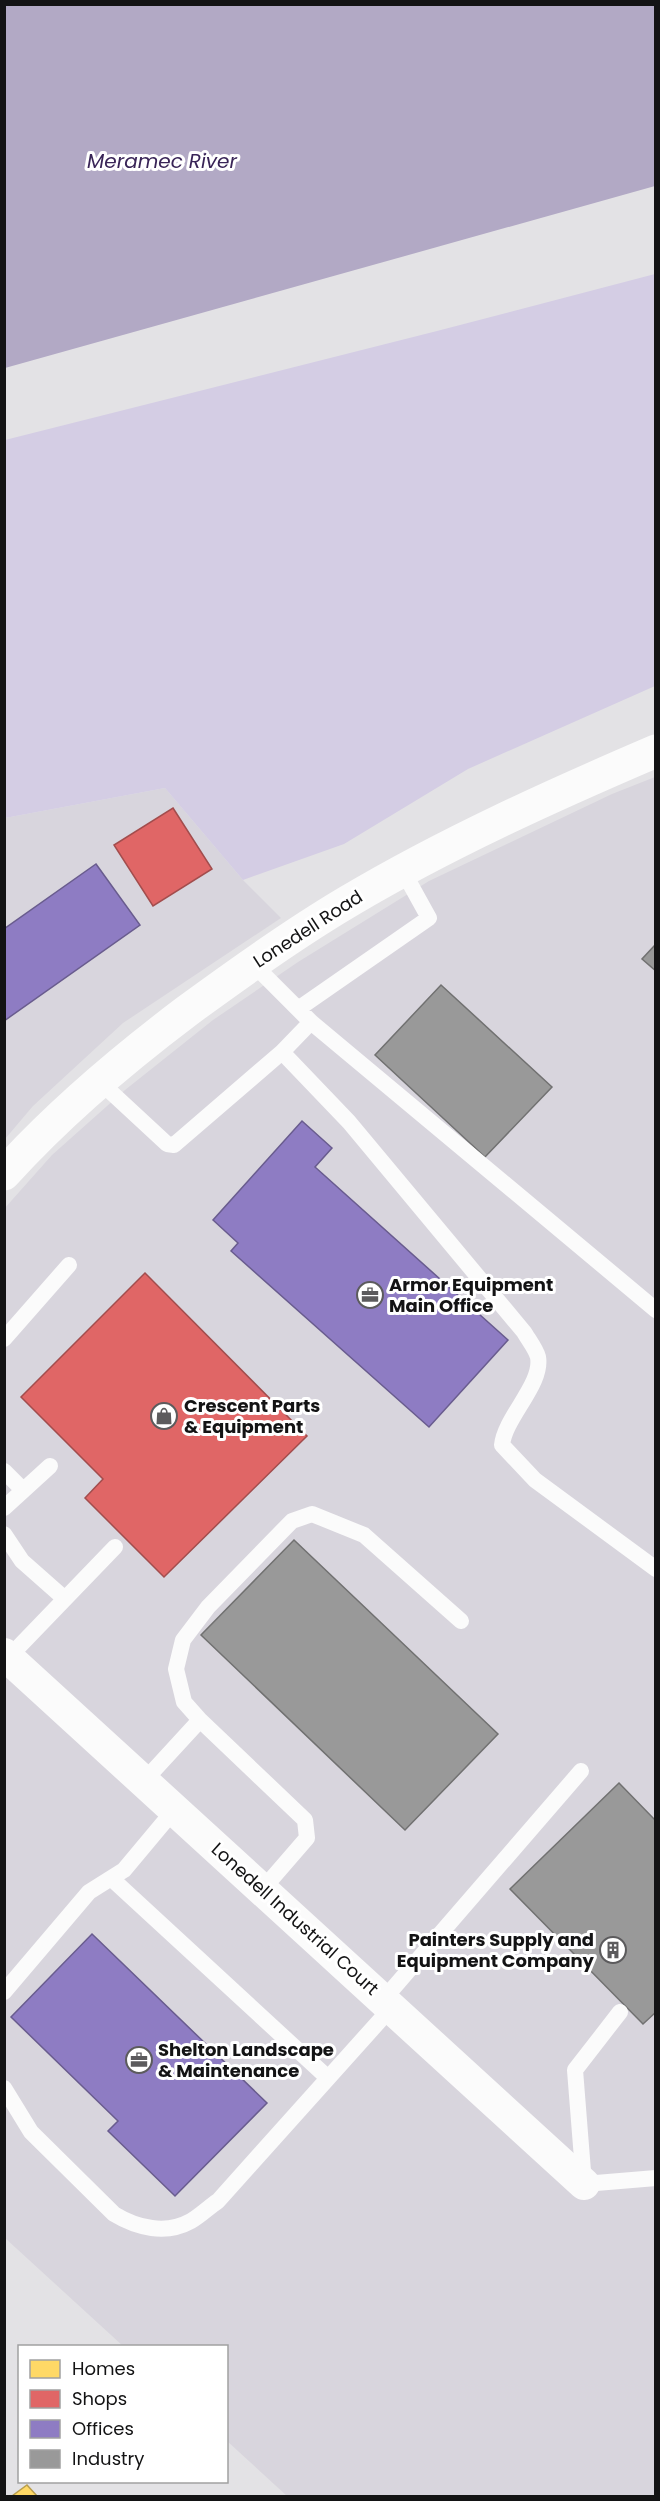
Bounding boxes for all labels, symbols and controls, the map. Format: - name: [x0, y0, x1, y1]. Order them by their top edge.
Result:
- water label: Meramec River: [87, 147, 237, 175]
- street label: Lonedell Road: [248, 884, 367, 973]
- place label: Armor Equipment Main Office: [389, 1272, 553, 1318]
- office icon: Armor Equipment Main Office: [355, 1280, 385, 1310]
- place label: Crescent Parts & Equipment: [184, 1393, 320, 1439]
- shop icon: Crescent Parts & Equipment: [149, 1401, 179, 1431]
- street label: Lonedell Industrial Court: [206, 1837, 384, 2001]
- place label: Painters Supply and Equipment Company: [397, 1927, 595, 1973]
- building icon: Painters Supply and Equipment Company: [598, 1935, 628, 1965]
- place label: Shelton Landscape & Maintenance: [158, 2037, 334, 2083]
- office icon: Shelton Landscape & Maintenance: [124, 2045, 154, 2075]
- legend: [18, 2345, 228, 2483]
- text: Homes: [72, 2356, 135, 2381]
- text: Shops: [72, 2386, 127, 2411]
- text: Offices: [72, 2416, 134, 2441]
- text: Industry: [72, 2446, 144, 2471]

